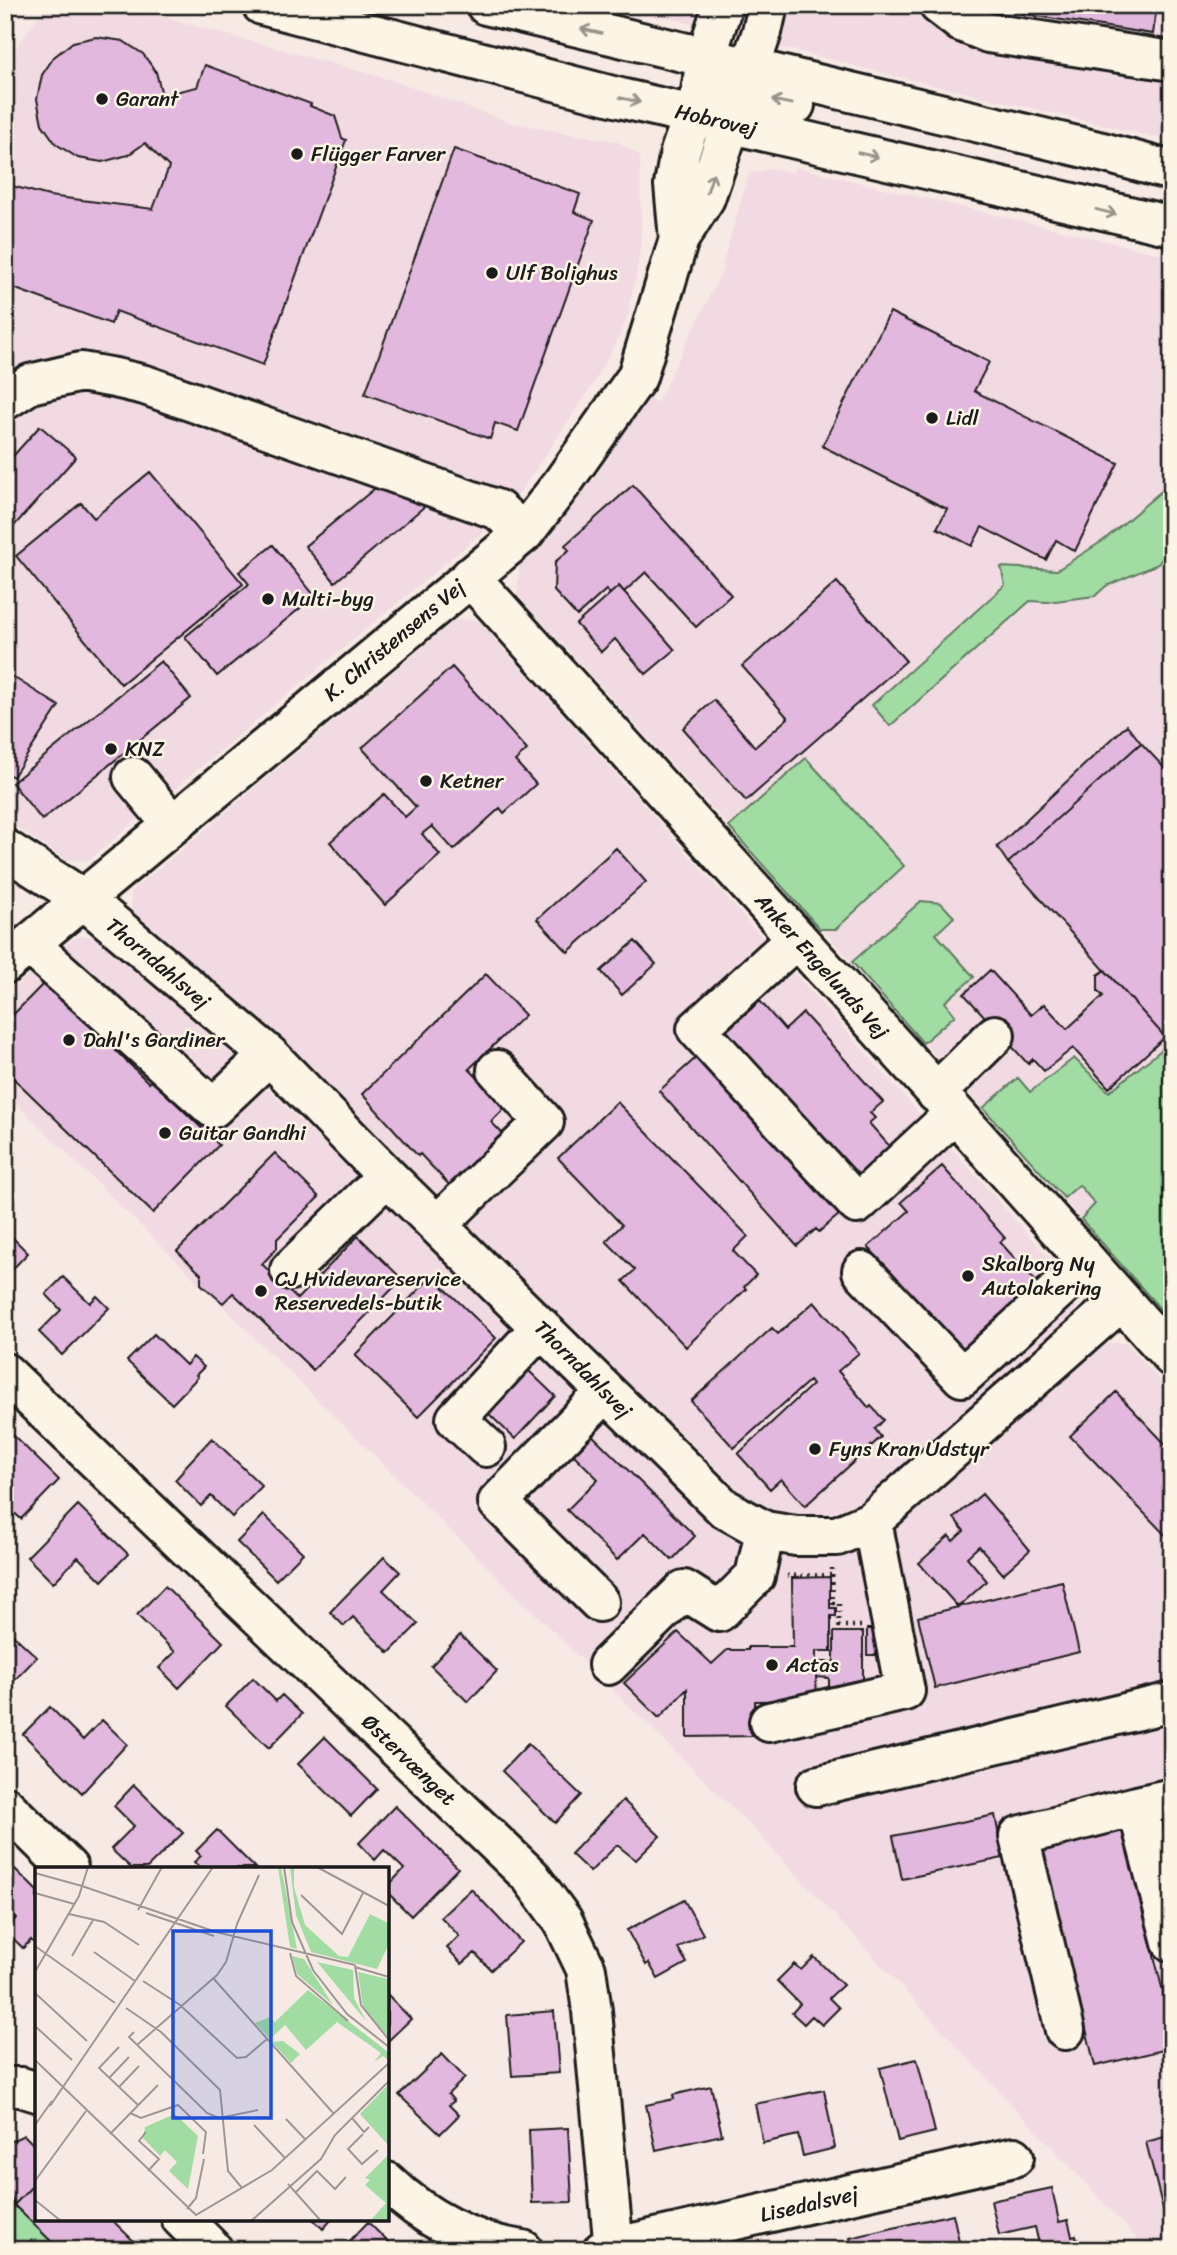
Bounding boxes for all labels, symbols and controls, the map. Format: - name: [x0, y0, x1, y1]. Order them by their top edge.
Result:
- one-way arrow: [580, 24, 603, 38]
- place label: Garant: [116, 80, 180, 118]
- marker: Garant: [94, 91, 110, 107]
- street label: Hobrovej: [671, 92, 761, 148]
- one-way arrow: [618, 94, 640, 107]
- one-way arrow: [771, 95, 794, 108]
- place label: Flügger Farver: [311, 135, 446, 173]
- marker: Flügger Farver: [289, 146, 305, 162]
- one-way arrow: [857, 149, 879, 162]
- one-way arrow: [705, 173, 717, 195]
- one-way arrow: [1094, 206, 1116, 219]
- place label: Ulf Bolighus: [506, 254, 618, 292]
- marker: Ulf Bolighus: [484, 265, 500, 281]
- place label: Lidl: [946, 399, 980, 437]
- marker: Lidl: [924, 410, 940, 426]
- street label: K. Christensens Vej: [314, 568, 474, 711]
- place label: Multi-byg: [282, 580, 374, 618]
- marker: Multi-byg: [260, 591, 276, 607]
- place label: KNZ: [125, 730, 165, 768]
- marker: KNZ: [103, 741, 119, 757]
- place label: Ketner: [440, 762, 505, 800]
- marker: Ketner: [418, 773, 434, 789]
- street label: Anker Engelunds Vej: [744, 883, 899, 1049]
- street label: Thorndahlsvej: [97, 907, 220, 1019]
- place label: Dahl's Gardiner: [83, 1021, 226, 1059]
- marker: Dahl's Gardiner: [61, 1032, 77, 1048]
- place label: Guitar Gandhi: [179, 1114, 307, 1152]
- marker: Guitar Gandhi: [157, 1125, 173, 1141]
- place label: Skalborg Ny Autolakering: [981, 1245, 1102, 1307]
- place label: CJ Hvidevareservice Reservedels-butik: [275, 1260, 462, 1322]
- marker: Skalborg Ny Autolakering: [960, 1268, 976, 1284]
- marker: CJ Hvidevareservice Reservedels-butik: [253, 1283, 269, 1299]
- street label: Thorndahlsvej: [524, 1310, 642, 1428]
- place label: Fyns Kran Udstyr: [829, 1430, 990, 1468]
- marker: Fyns Kran Udstyr: [807, 1441, 823, 1457]
- place label: Actas: [785, 1646, 839, 1684]
- marker: Actas: [764, 1657, 780, 1673]
- street label: Østervænget: [352, 1704, 466, 1816]
- inset map: [35, 1867, 388, 2220]
- street label: Lisedalsvej: [756, 2174, 863, 2234]

